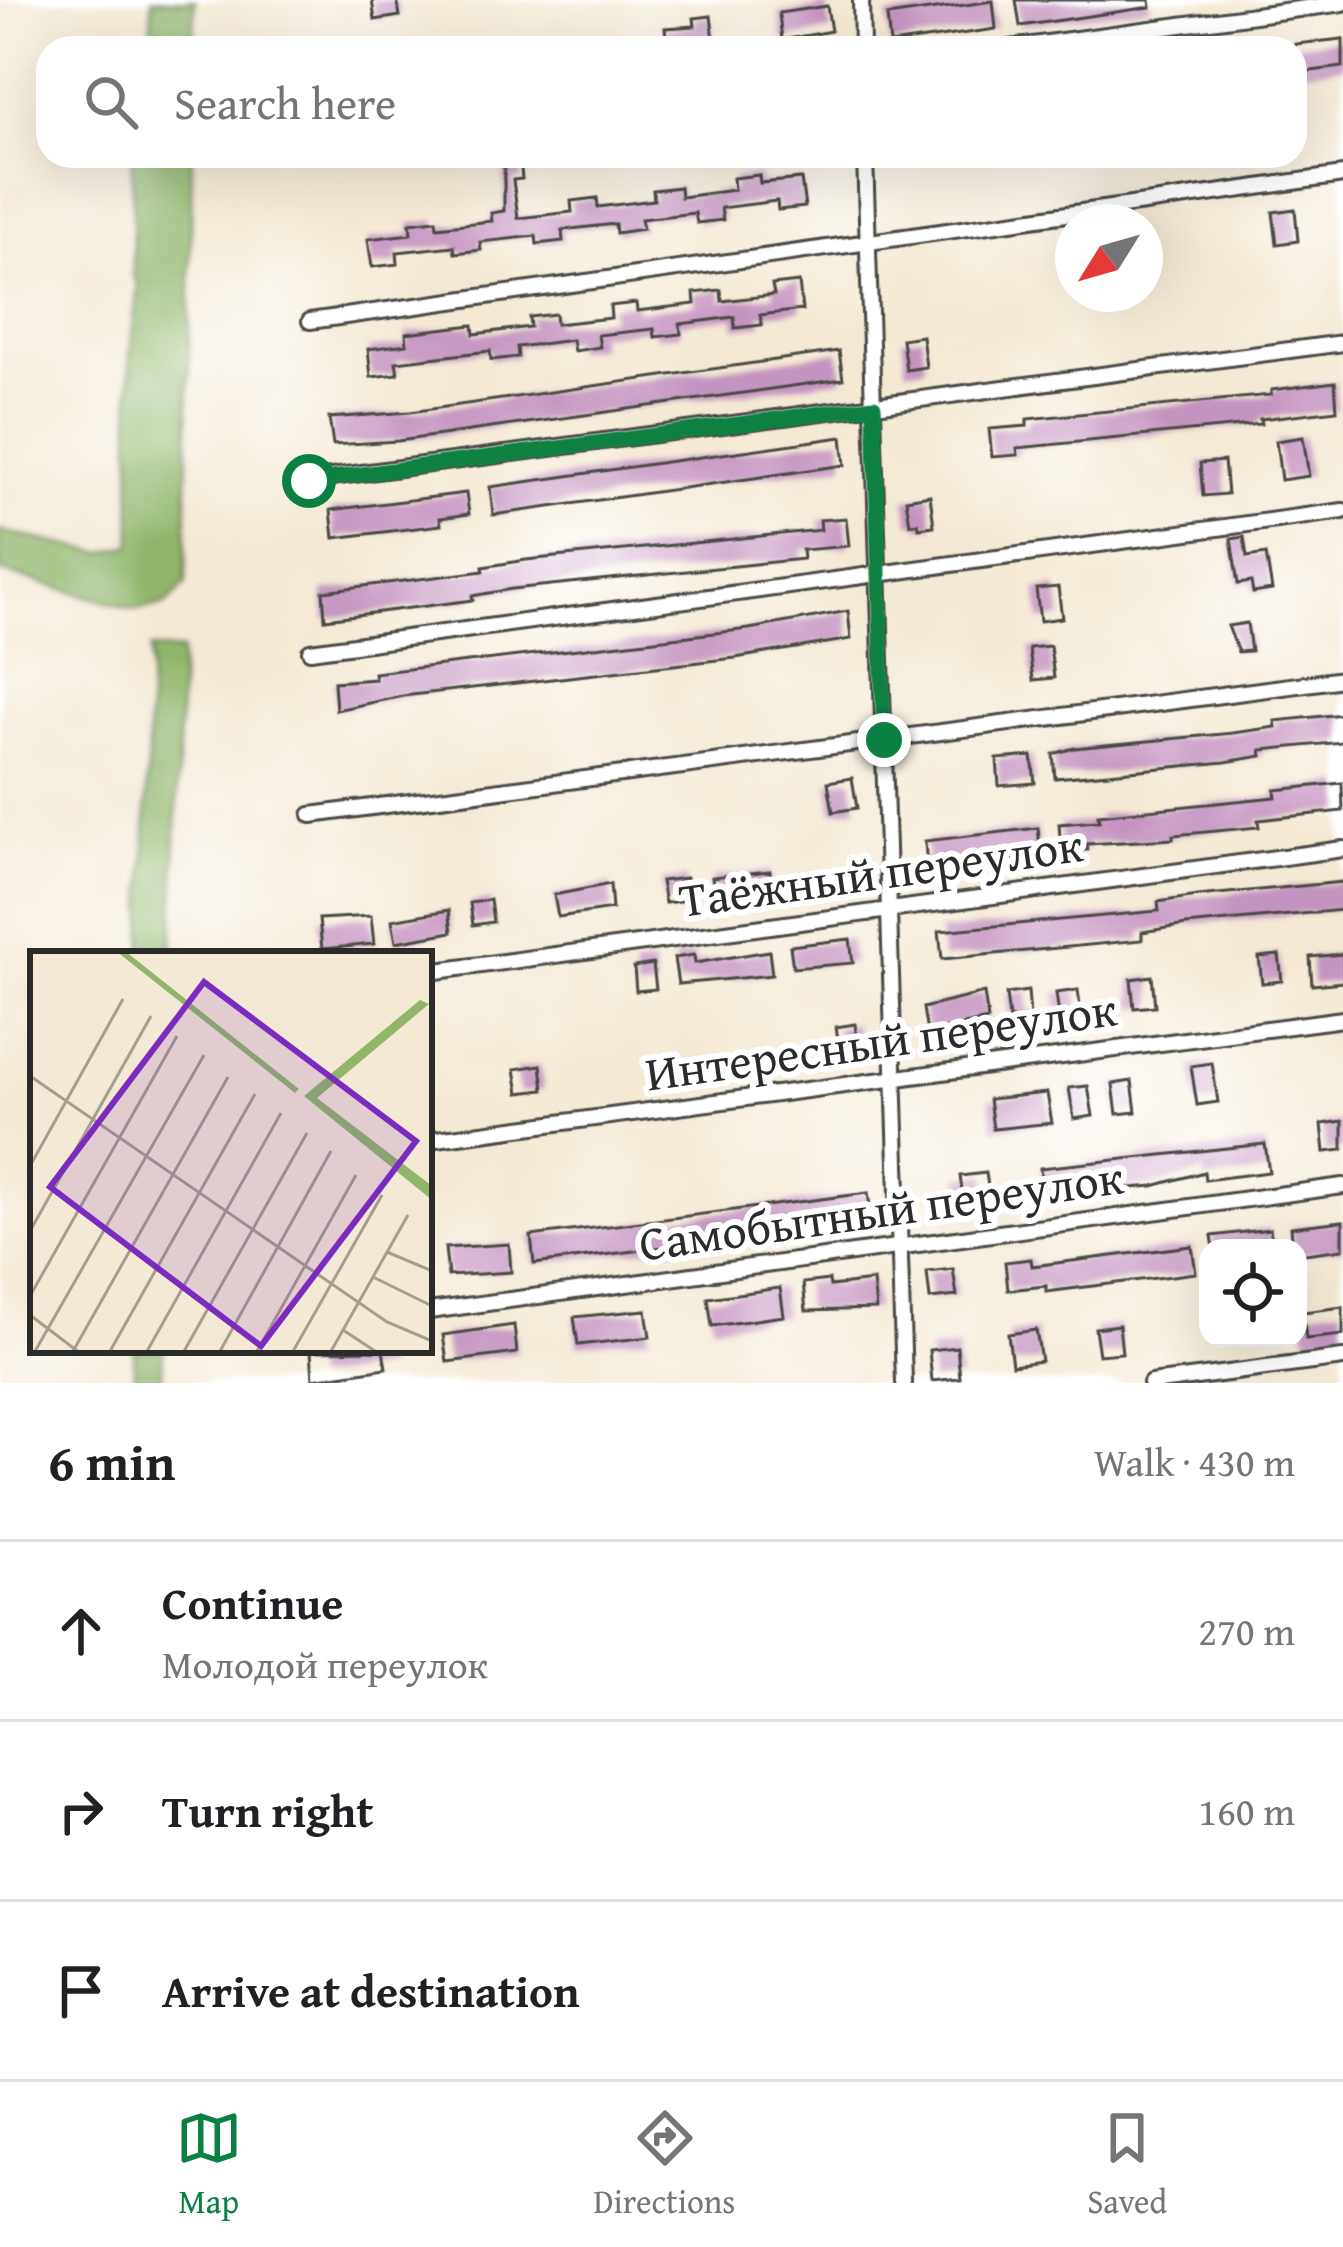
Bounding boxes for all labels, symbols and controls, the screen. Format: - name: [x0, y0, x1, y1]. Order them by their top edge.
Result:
- search box: [36, 36, 1307, 168]
- icon: search: [78, 69, 144, 135]
- text: Search here: [174, 70, 396, 135]
- north arrow: [1055, 204, 1163, 312]
- route start: [282, 454, 336, 508]
- route end: [857, 713, 911, 767]
- street label: Таёжный переулок: [675, 808, 1087, 935]
- inset map: [30, 951, 432, 1353]
- street label: Интересный переулок: [641, 972, 1121, 1109]
- street label: Самобытный переулок: [634, 1140, 1128, 1279]
- map controls: [1199, 1239, 1307, 1347]
- button: locate: [1199, 1239, 1307, 1347]
- text: 6 min: [48, 1424, 175, 1499]
- text: Walk · 430 m: [1094, 1433, 1295, 1490]
- text: Continue: [162, 1570, 343, 1635]
- icon: ahead: [48, 1598, 114, 1664]
- text: 270 m: [1198, 1602, 1295, 1659]
- text: Молодой переулок: [162, 1635, 488, 1692]
- icon: right: [48, 1778, 114, 1844]
- text: Turn right: [162, 1778, 374, 1843]
- text: 160 m: [1198, 1782, 1295, 1839]
- icon: arrive: [48, 1958, 114, 2024]
- text: Arrive at destination: [162, 1958, 580, 2023]
- tab: Map: [176, 2105, 242, 2225]
- tab: Directions: [594, 2105, 735, 2225]
- tab: Saved: [1087, 2105, 1167, 2225]

